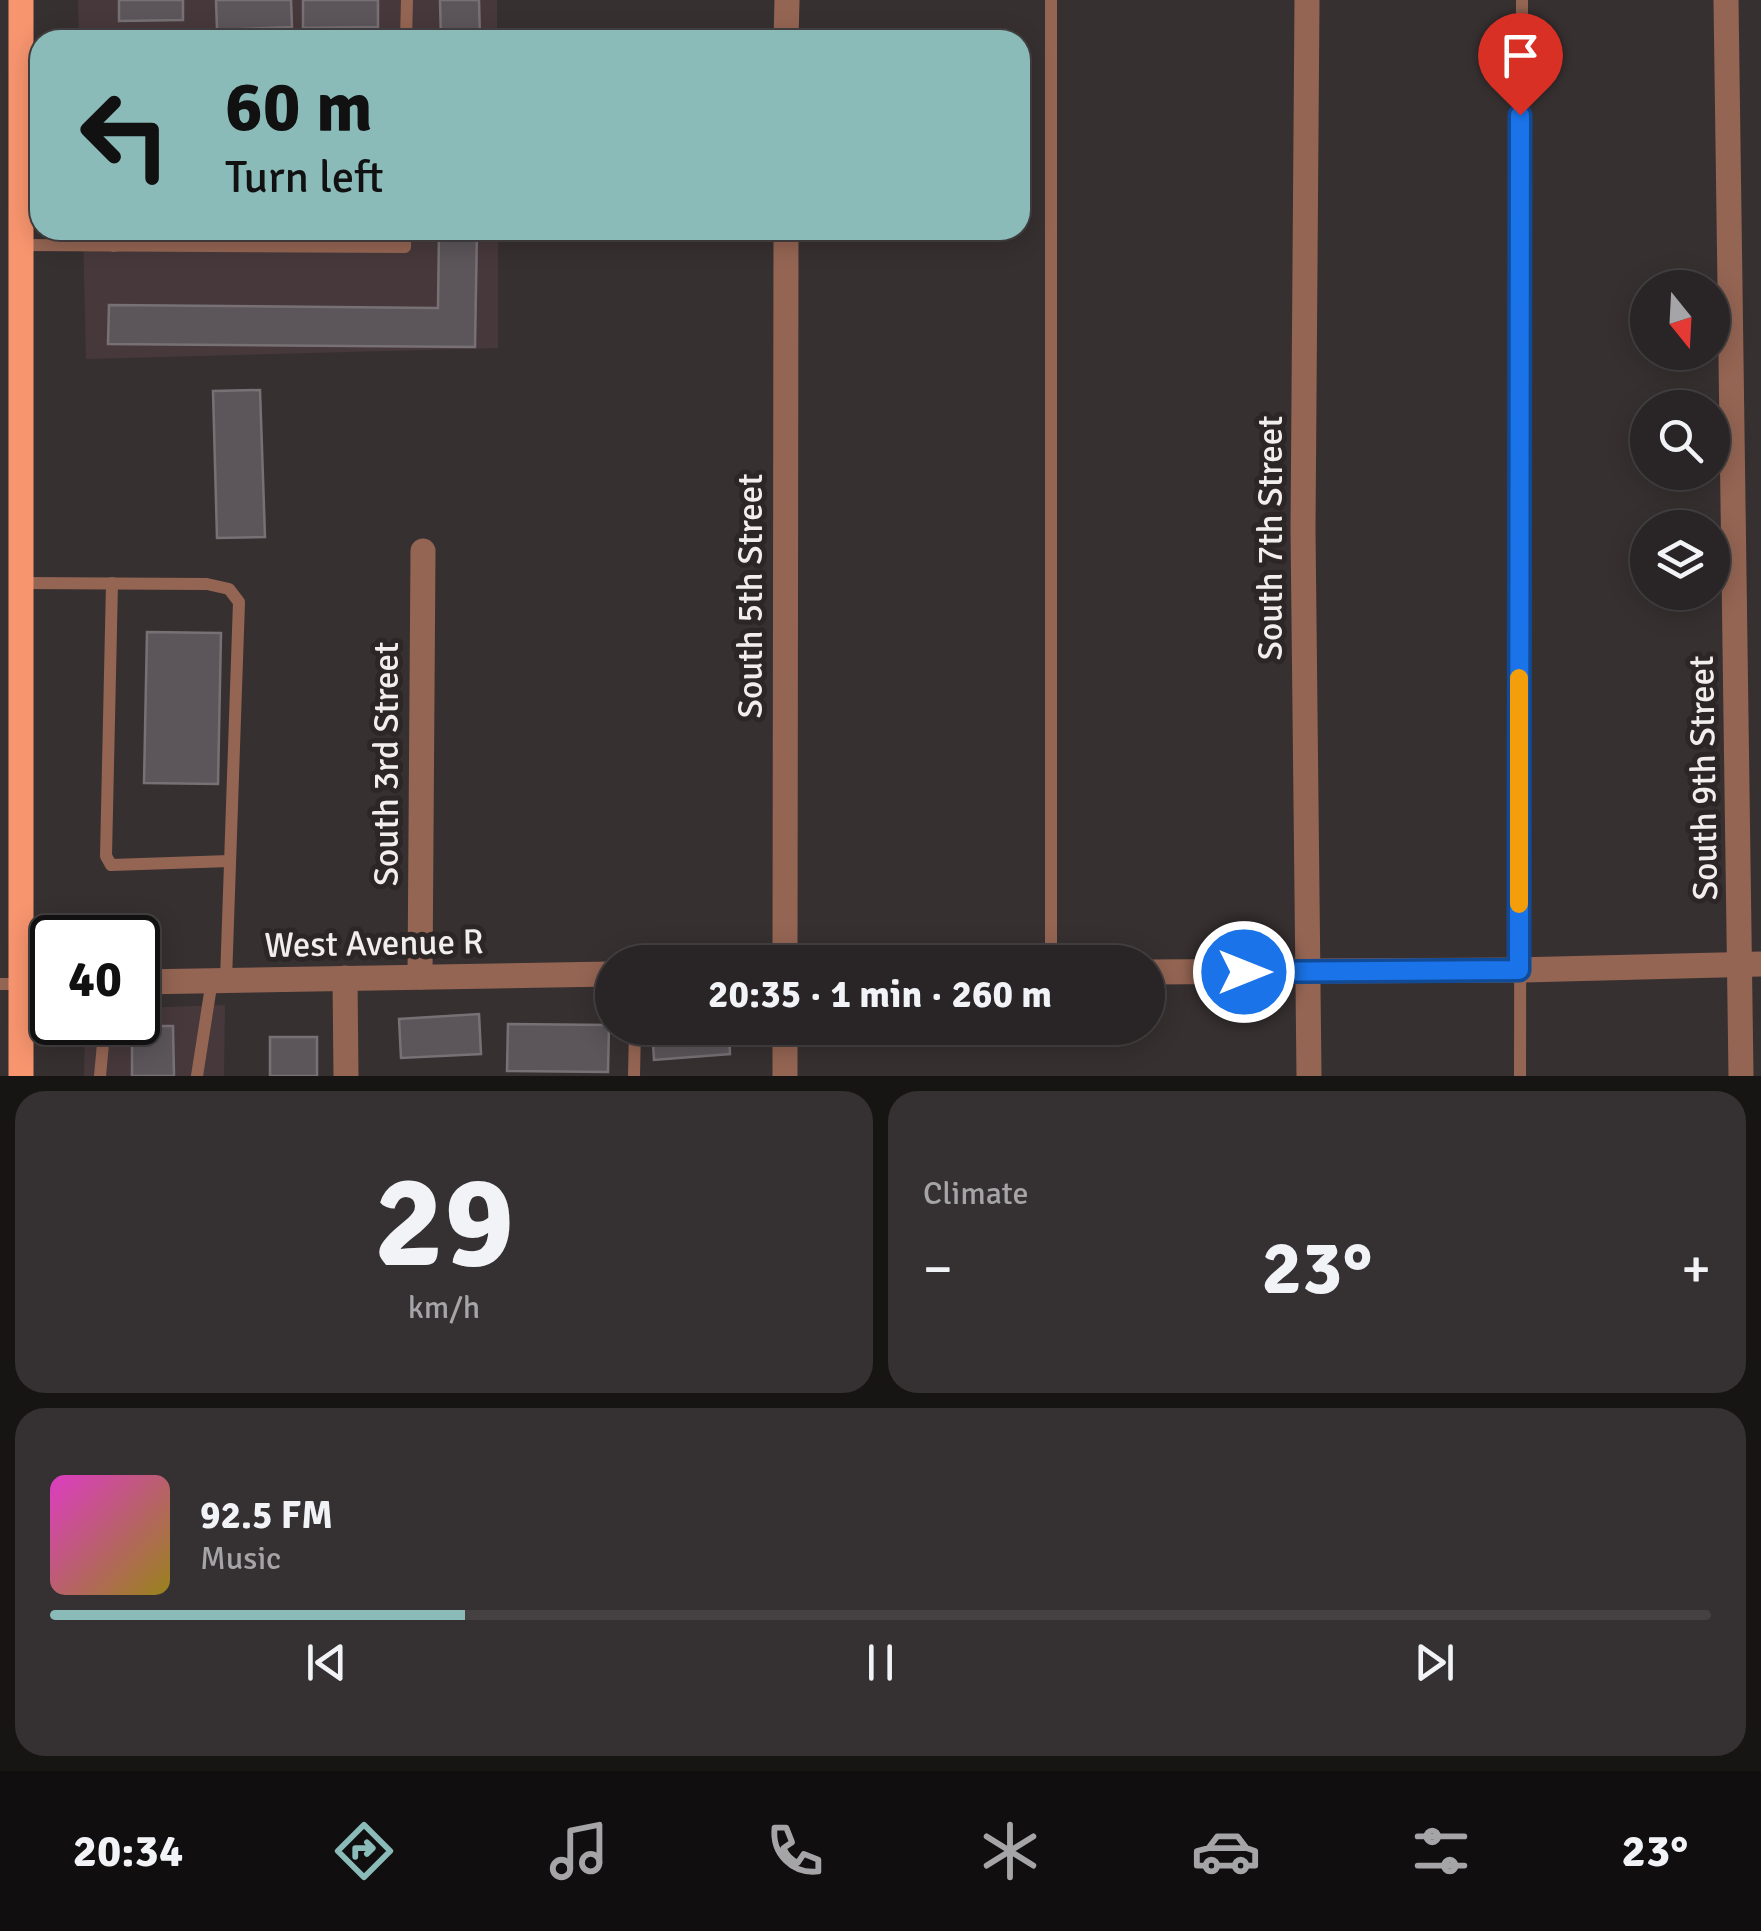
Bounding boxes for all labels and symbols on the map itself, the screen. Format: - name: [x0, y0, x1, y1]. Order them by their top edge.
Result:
- pin: [1478, 13, 1563, 116]
- north arrow: [1630, 270, 1730, 370]
- street label: South 7th Street: [1249, 416, 1292, 660]
- street label: South 5th Street: [729, 474, 772, 718]
- street label: South 3rd Street: [365, 642, 408, 886]
- street label: South 9th Street: [1680, 655, 1727, 901]
- speed limit sign: 40: [30, 915, 160, 1045]
- street label: West Avenue R: [264, 920, 484, 967]
- position arrow: [1192, 920, 1296, 1024]

